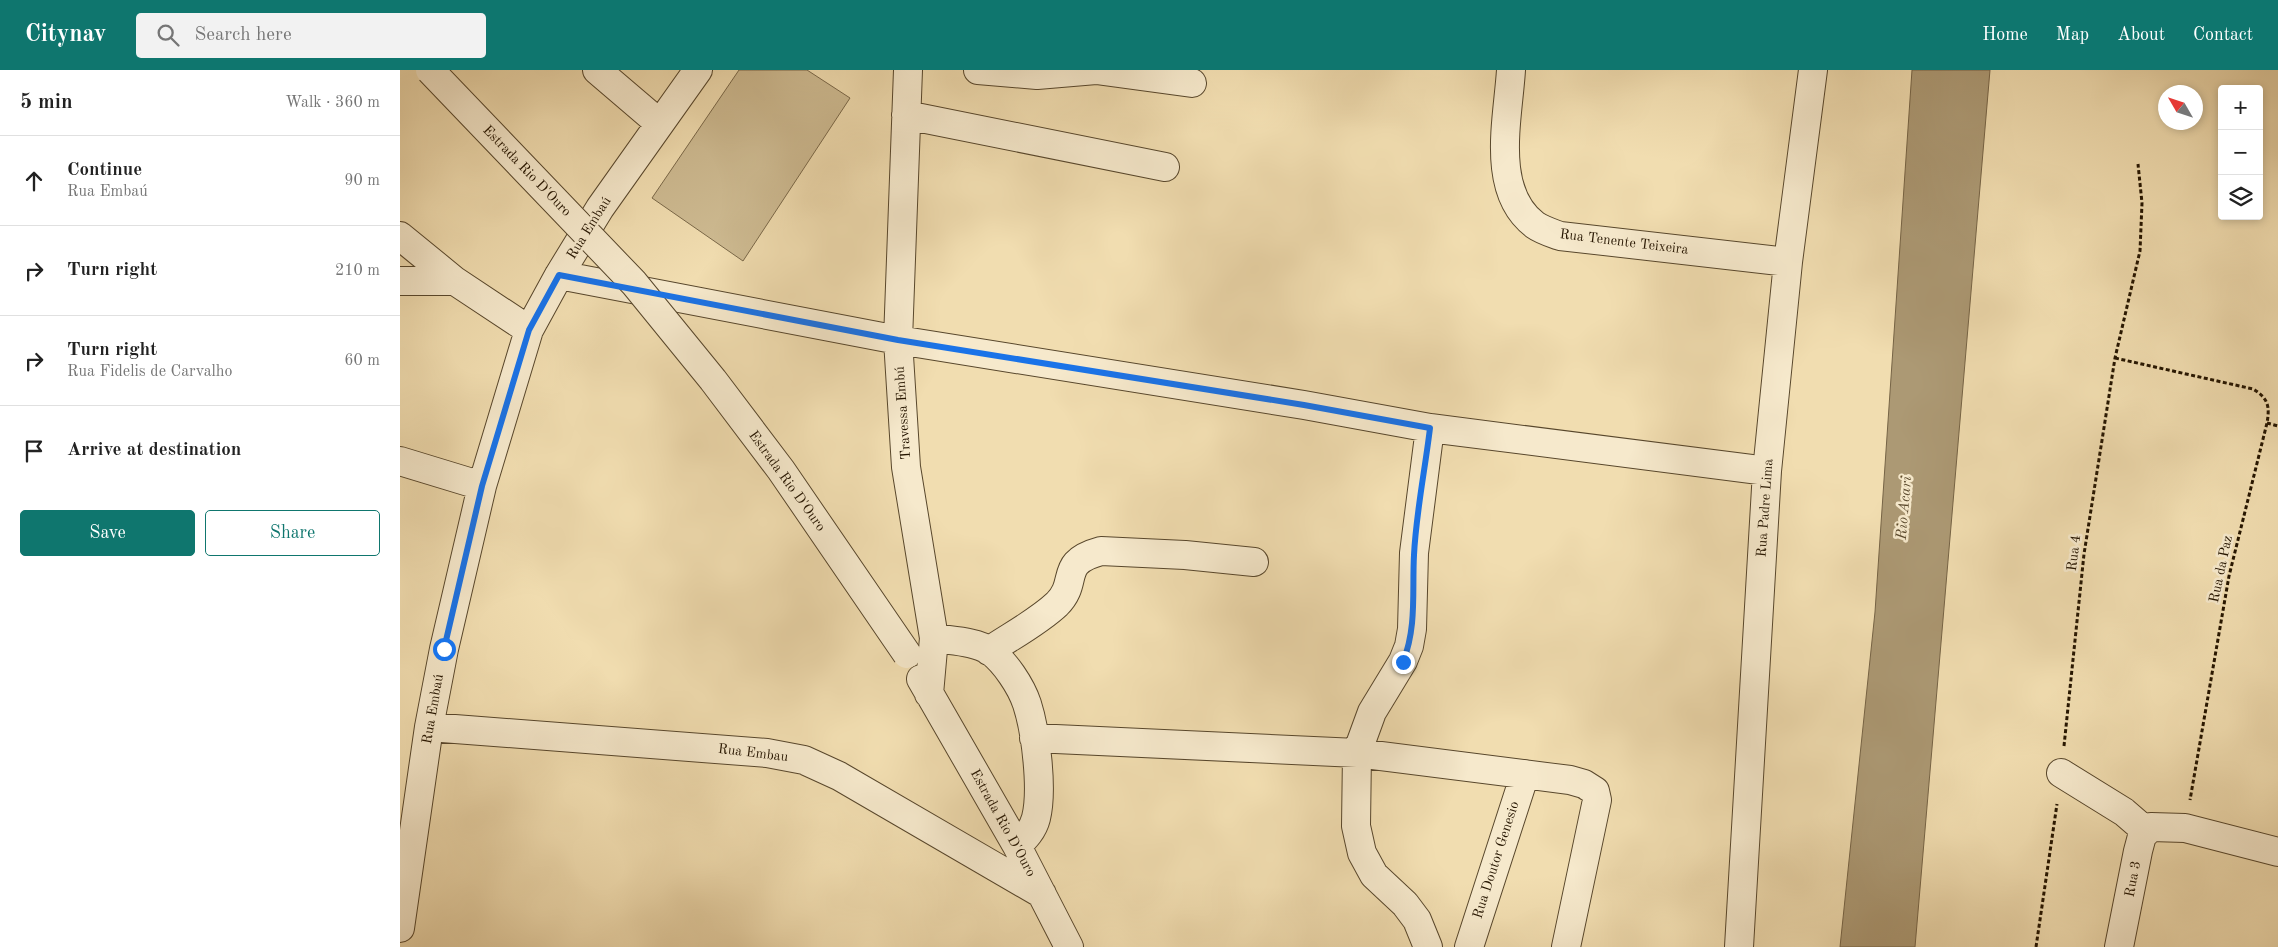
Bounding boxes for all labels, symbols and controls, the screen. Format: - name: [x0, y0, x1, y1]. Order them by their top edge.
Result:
- search box: [136, 13, 486, 58]
- icon: search: [154, 21, 182, 49]
- text: Citynav: [25, 23, 106, 47]
- text: Search here: [194, 26, 292, 45]
- text: Home: [1982, 26, 2028, 44]
- text: Map: [2056, 26, 2089, 44]
- text: About: [2117, 26, 2165, 44]
- text: Contact: [2193, 26, 2253, 44]
- north arrow: [2158, 85, 2203, 130]
- map controls: [2218, 85, 2263, 220]
- button: +: [2218, 85, 2263, 130]
- text: 5 min: [20, 92, 73, 113]
- text: Walk · 360 m: [285, 95, 380, 111]
- street label: Estrada Rio D'Ouro: [480, 123, 574, 219]
- button: −: [2218, 130, 2263, 175]
- text: Continue: [67, 161, 142, 180]
- icon: ahead: [20, 167, 48, 195]
- text: 90 m: [344, 173, 380, 189]
- button: layers: [2218, 175, 2263, 220]
- text: Rua Embaú: [67, 184, 148, 200]
- street label: Rua Embaú: [564, 194, 614, 262]
- street label: Rua Tenente Teixeira: [1559, 227, 1689, 257]
- icon: right: [20, 257, 48, 285]
- text: Turn right: [67, 261, 157, 280]
- text: 210 m: [335, 263, 380, 279]
- text: Turn right: [67, 341, 157, 360]
- icon: right: [20, 347, 48, 375]
- text: 60 m: [344, 353, 380, 369]
- text: Rua Fidelis de Carvalho: [67, 364, 233, 380]
- street label: Travessa Embú: [893, 365, 913, 460]
- street label: Estrada Rio D'Ouro: [746, 428, 828, 534]
- icon: arrive: [20, 437, 48, 465]
- text: Arrive at destination: [67, 441, 241, 460]
- street label: Rua Padre Lima: [1755, 458, 1775, 558]
- water label: Rio Acari: [1895, 476, 1915, 541]
- button: Save: [20, 510, 195, 556]
- button: Share: [205, 510, 380, 556]
- street label: Rua 4: [2065, 534, 2083, 572]
- street label: Rua da Paz: [2207, 534, 2235, 604]
- route start: [433, 638, 456, 661]
- route end: [1392, 651, 1415, 674]
- street label: Rua Embaú: [420, 672, 446, 745]
- street label: Rua Embau: [717, 742, 789, 764]
- street label: Estrada Rio D'Ouro: [968, 767, 1038, 879]
- street label: Rua Doutor Genesio: [1470, 800, 1522, 920]
- street label: Rua 3: [2123, 860, 2143, 898]

